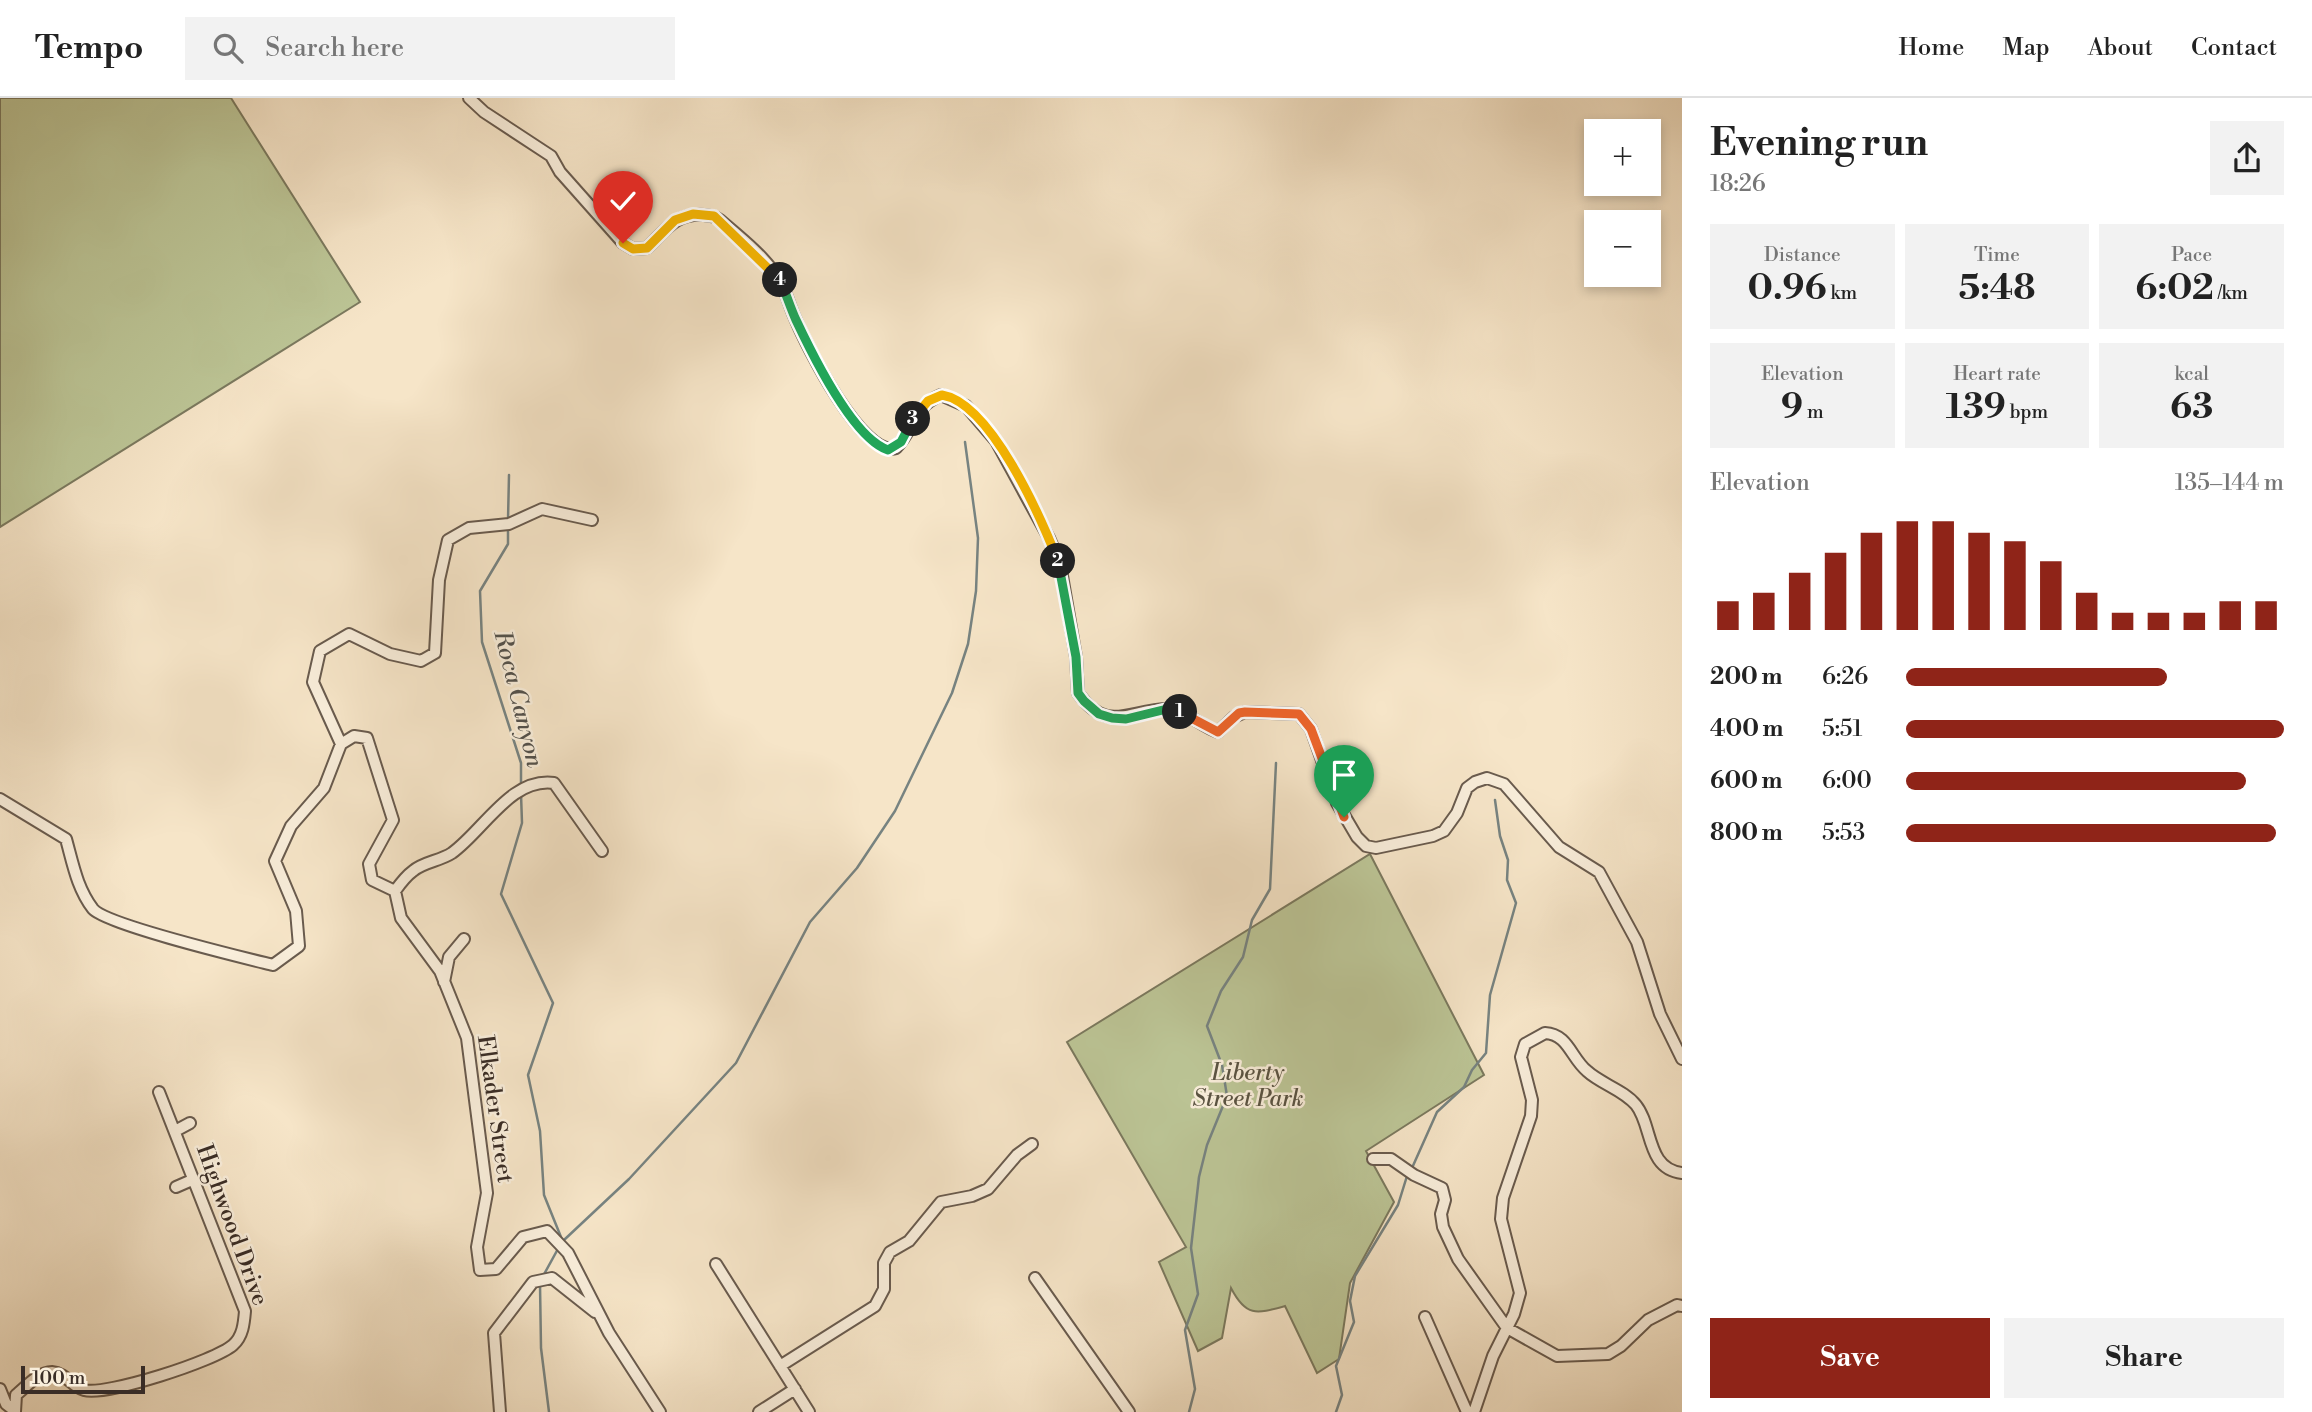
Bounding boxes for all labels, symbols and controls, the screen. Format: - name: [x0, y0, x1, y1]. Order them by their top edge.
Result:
- search box: [185, 17, 675, 80]
- text: Tempo: [35, 28, 143, 69]
- icon: search: [209, 29, 247, 67]
- text: Search here: [265, 32, 404, 64]
- text: Home: [1899, 33, 1964, 63]
- text: Map: [2002, 33, 2050, 63]
- text: About: [2088, 33, 2153, 63]
- text: Contact: [2191, 33, 2277, 63]
- map controls: [1584, 119, 1661, 287]
- button: +: [1584, 119, 1661, 196]
- text: Evening run: [1710, 120, 1928, 167]
- button: share: [2210, 121, 2284, 195]
- text: 18:26: [1710, 170, 1766, 198]
- pin: [593, 171, 653, 243]
- icon: check: [604, 182, 642, 220]
- button: −: [1584, 210, 1661, 287]
- text: Distance: [1764, 243, 1841, 267]
- text: Time: [1974, 243, 2020, 267]
- text: Pace: [2171, 243, 2212, 267]
- pin: 4: [762, 262, 798, 298]
- text: 4: [773, 267, 786, 291]
- text: 0.96: [1748, 267, 1827, 310]
- text: 5:48: [1958, 267, 2036, 310]
- text: 6:02: [2135, 267, 2214, 310]
- text: km: [1827, 281, 1857, 305]
- text: /km: [2214, 281, 2248, 305]
- text: Elevation: [1761, 362, 1843, 386]
- text: Heart rate: [1953, 362, 2041, 386]
- text: kcal: [2174, 362, 2209, 386]
- text: 9: [1781, 386, 1803, 429]
- text: 139: [1946, 386, 2006, 429]
- text: 63: [2170, 386, 2213, 429]
- text: m: [1803, 400, 1824, 424]
- text: bpm: [2006, 400, 2048, 424]
- pin: 3: [895, 402, 930, 436]
- text: 3: [907, 406, 918, 430]
- text: Elevation: [1710, 469, 1810, 497]
- text: 135–144 m: [2175, 469, 2284, 497]
- pin: 2: [1040, 544, 1076, 578]
- text: 2: [1052, 548, 1063, 572]
- water label: Roca Canyon: [486, 627, 550, 771]
- text: 200 m: [1710, 663, 1782, 691]
- text: 6:26: [1822, 663, 1868, 691]
- pin: 1: [1162, 694, 1198, 730]
- text: 1: [1175, 699, 1184, 723]
- text: 400 m: [1710, 715, 1783, 743]
- text: 5:51: [1822, 715, 1862, 743]
- pin: [1314, 745, 1374, 817]
- icon: arrive: [1325, 756, 1363, 794]
- text: 600 m: [1710, 767, 1783, 795]
- text: 6:00: [1822, 767, 1872, 795]
- text: 800 m: [1710, 819, 1783, 847]
- text: 5:53: [1822, 819, 1865, 847]
- street label: Elkader Street: [471, 1033, 519, 1185]
- park label: Liberty Street Park: [1193, 1059, 1303, 1113]
- street label: Highwood Drive: [190, 1141, 274, 1309]
- button: Save: [1710, 1318, 1990, 1398]
- button: Share: [2004, 1318, 2284, 1398]
- scale bar: [21, 1363, 145, 1395]
- text: 100 m: [32, 1366, 85, 1390]

